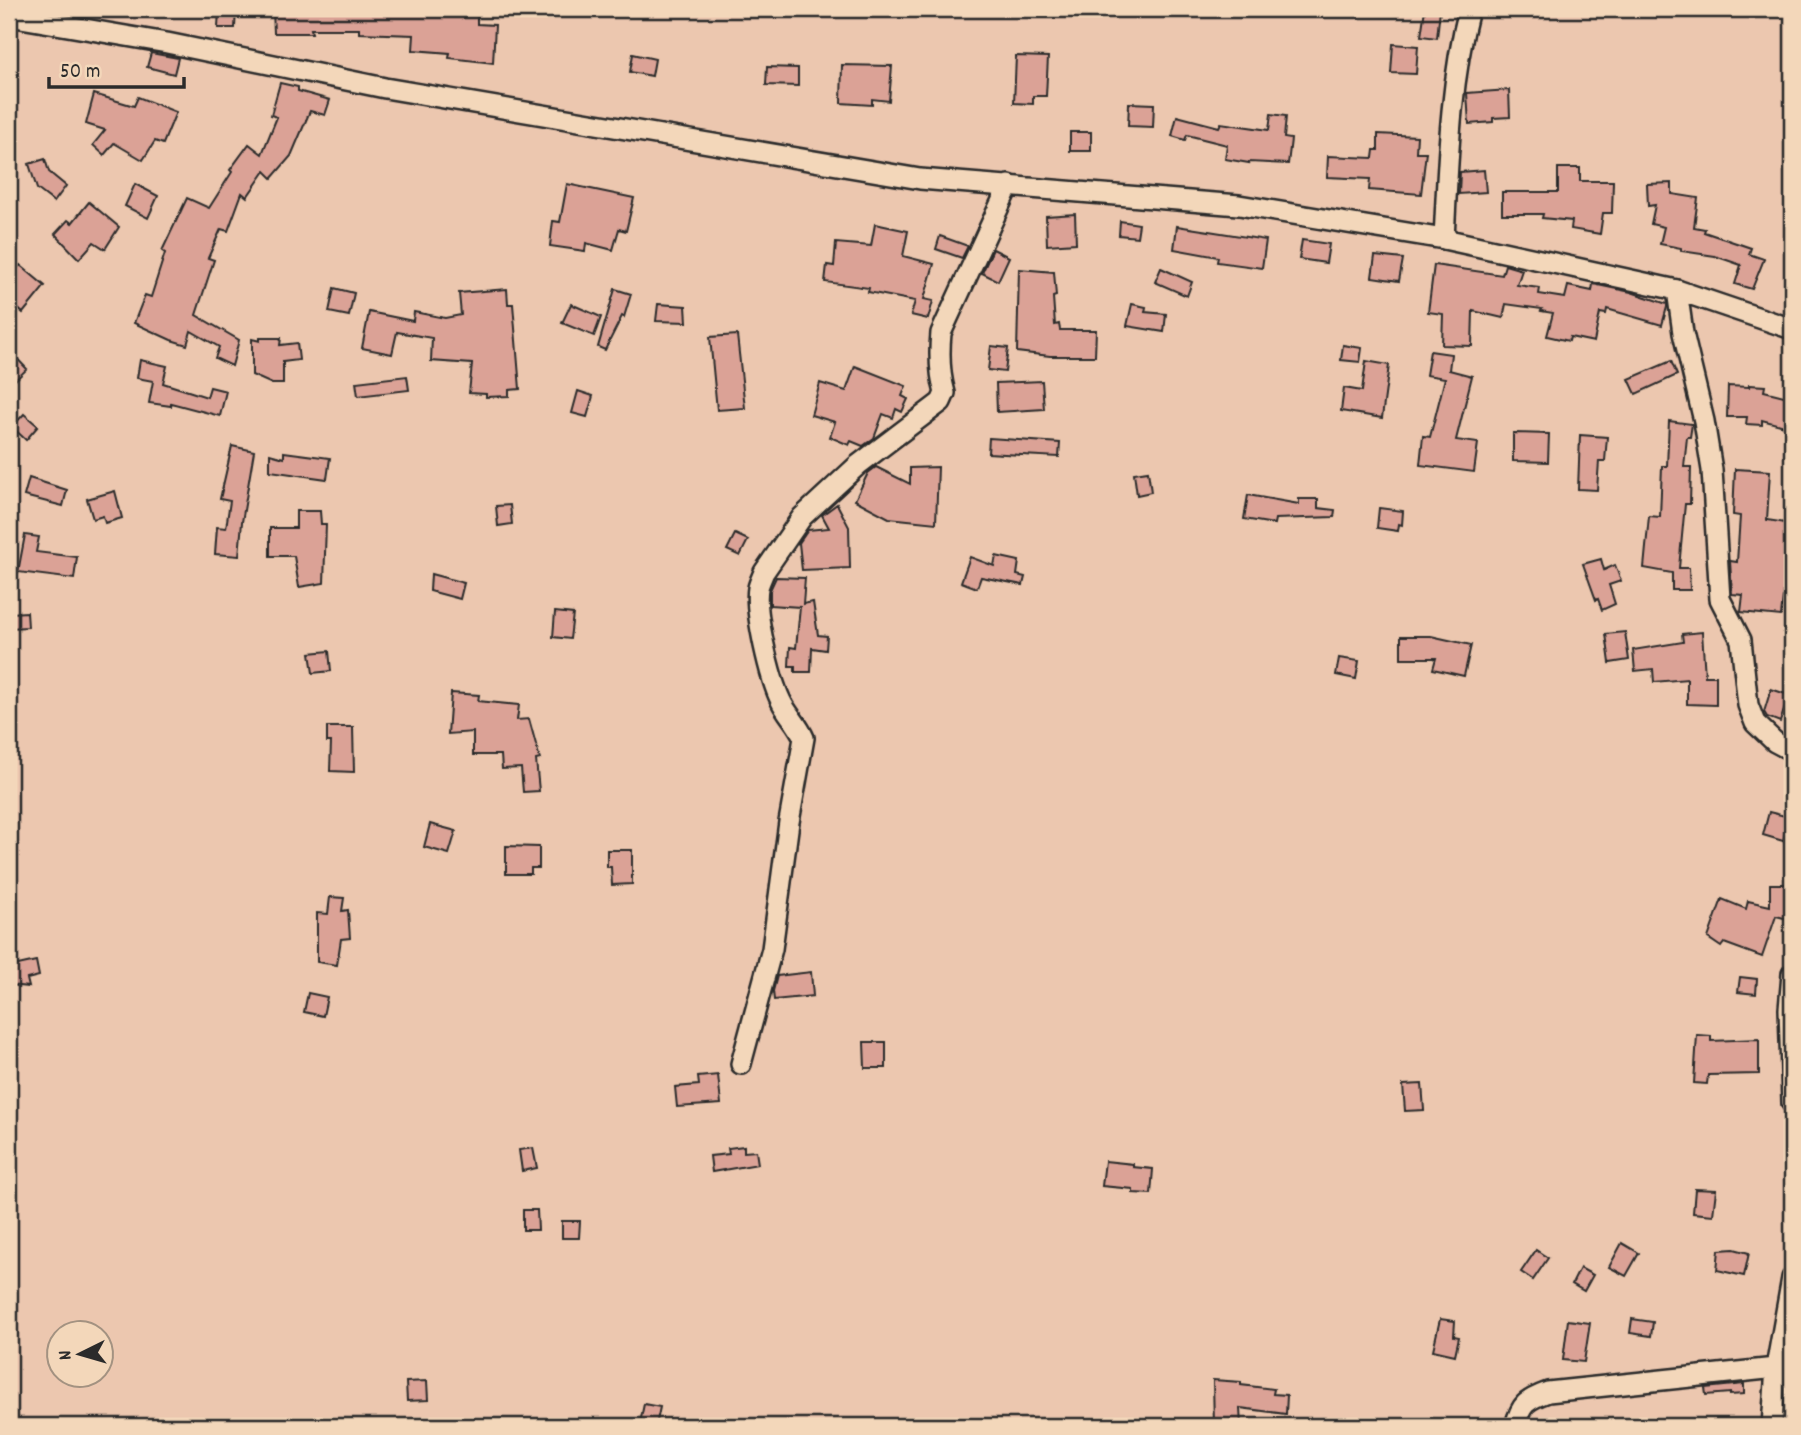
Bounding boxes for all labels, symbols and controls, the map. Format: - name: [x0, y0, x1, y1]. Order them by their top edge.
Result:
- scale bar: [49, 46, 184, 90]
- text: 50 m: [60, 58, 100, 88]
- north arrow: [46, 1320, 116, 1390]
- text: N: [53, 1349, 80, 1361]

